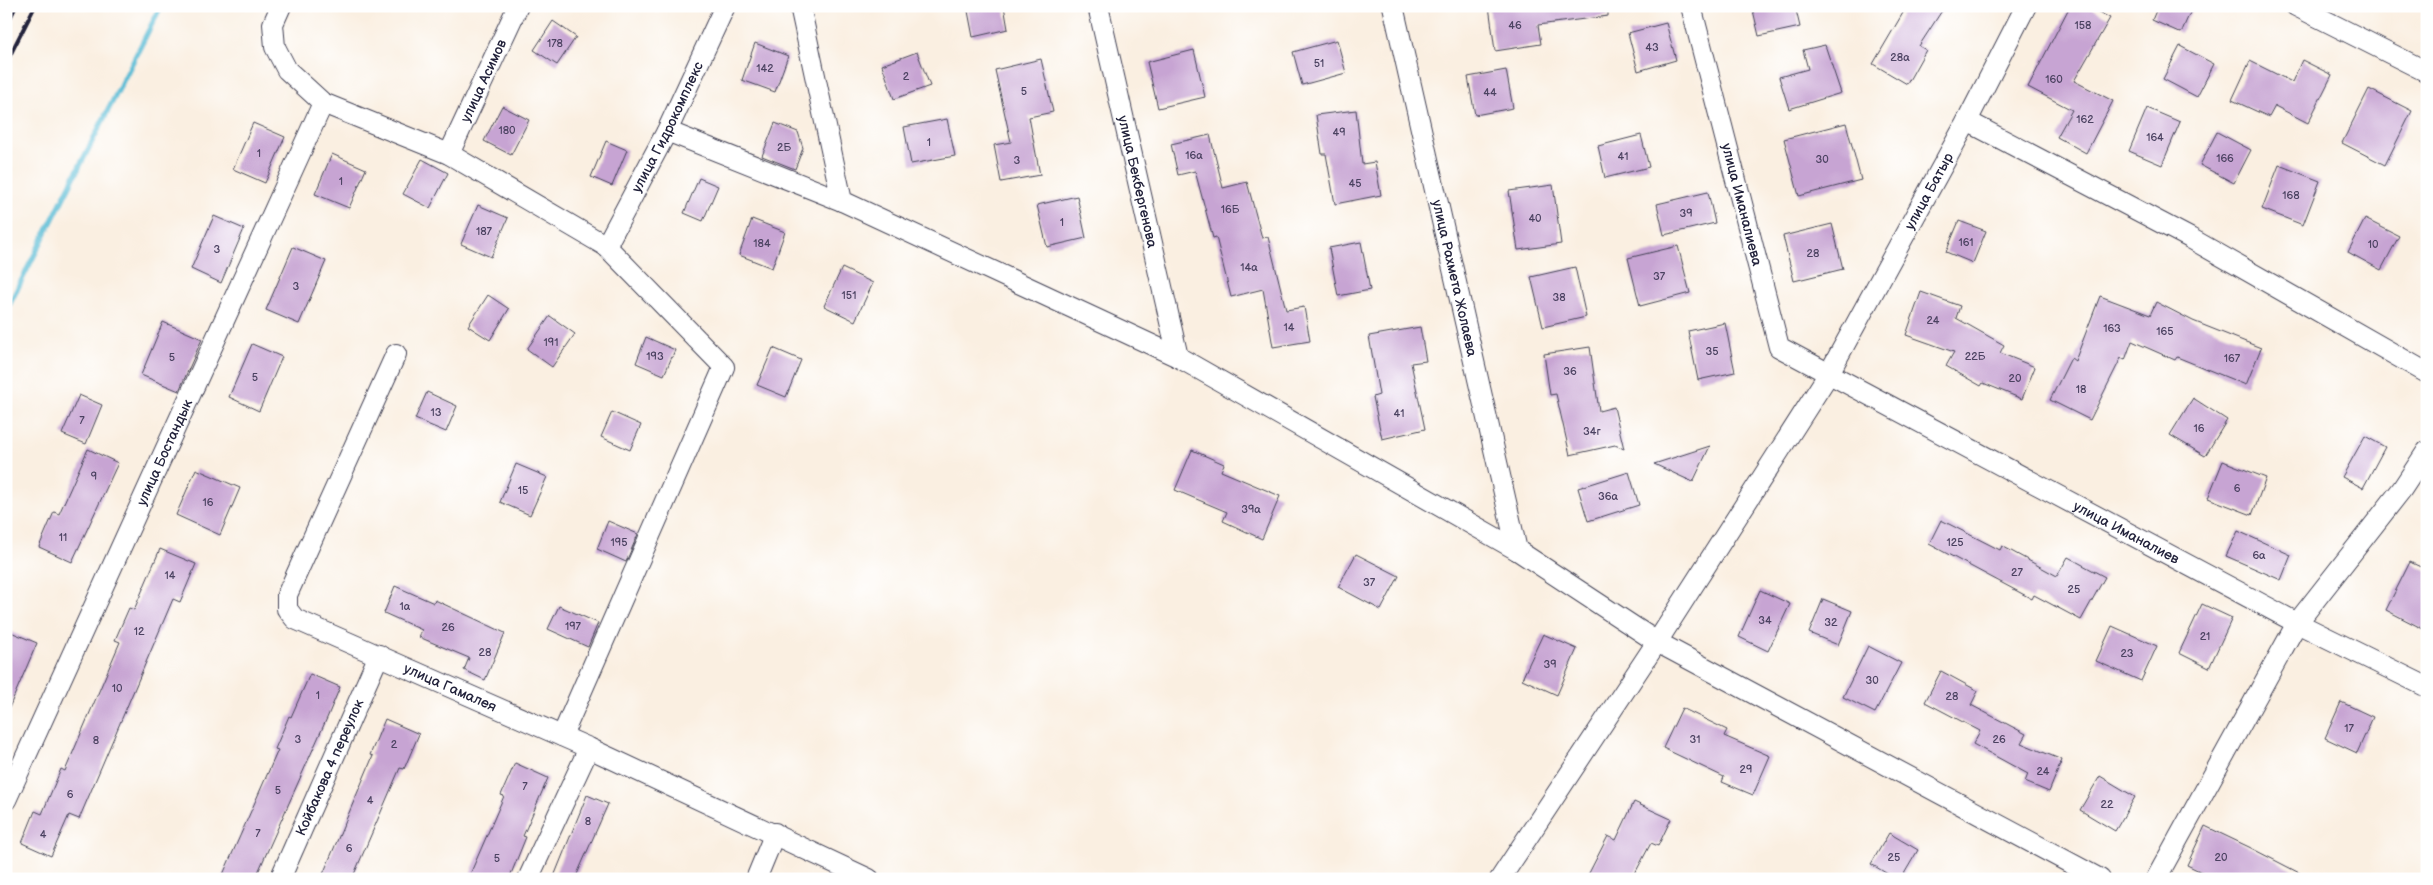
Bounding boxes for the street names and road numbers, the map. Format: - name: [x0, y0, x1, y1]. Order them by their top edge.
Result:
- street label: улица Асимов: [457, 36, 511, 125]
- street label: улица Гидрокомплекс: [628, 59, 707, 195]
- street label: улица Бекбергенова: [1114, 114, 1161, 250]
- street label: улица Иманалиева: [1718, 142, 1766, 268]
- street label: улица Батыр: [1901, 150, 1957, 233]
- street label: улица Рахмета Жолаева: [1428, 198, 1481, 359]
- street label: улица Бостандык: [133, 396, 196, 508]
- street label: улица Иманалиев: [2070, 497, 2183, 568]
- street label: улица Гамалея: [401, 660, 499, 716]
- street label: Койбакова 4 переулок: [292, 696, 368, 838]

